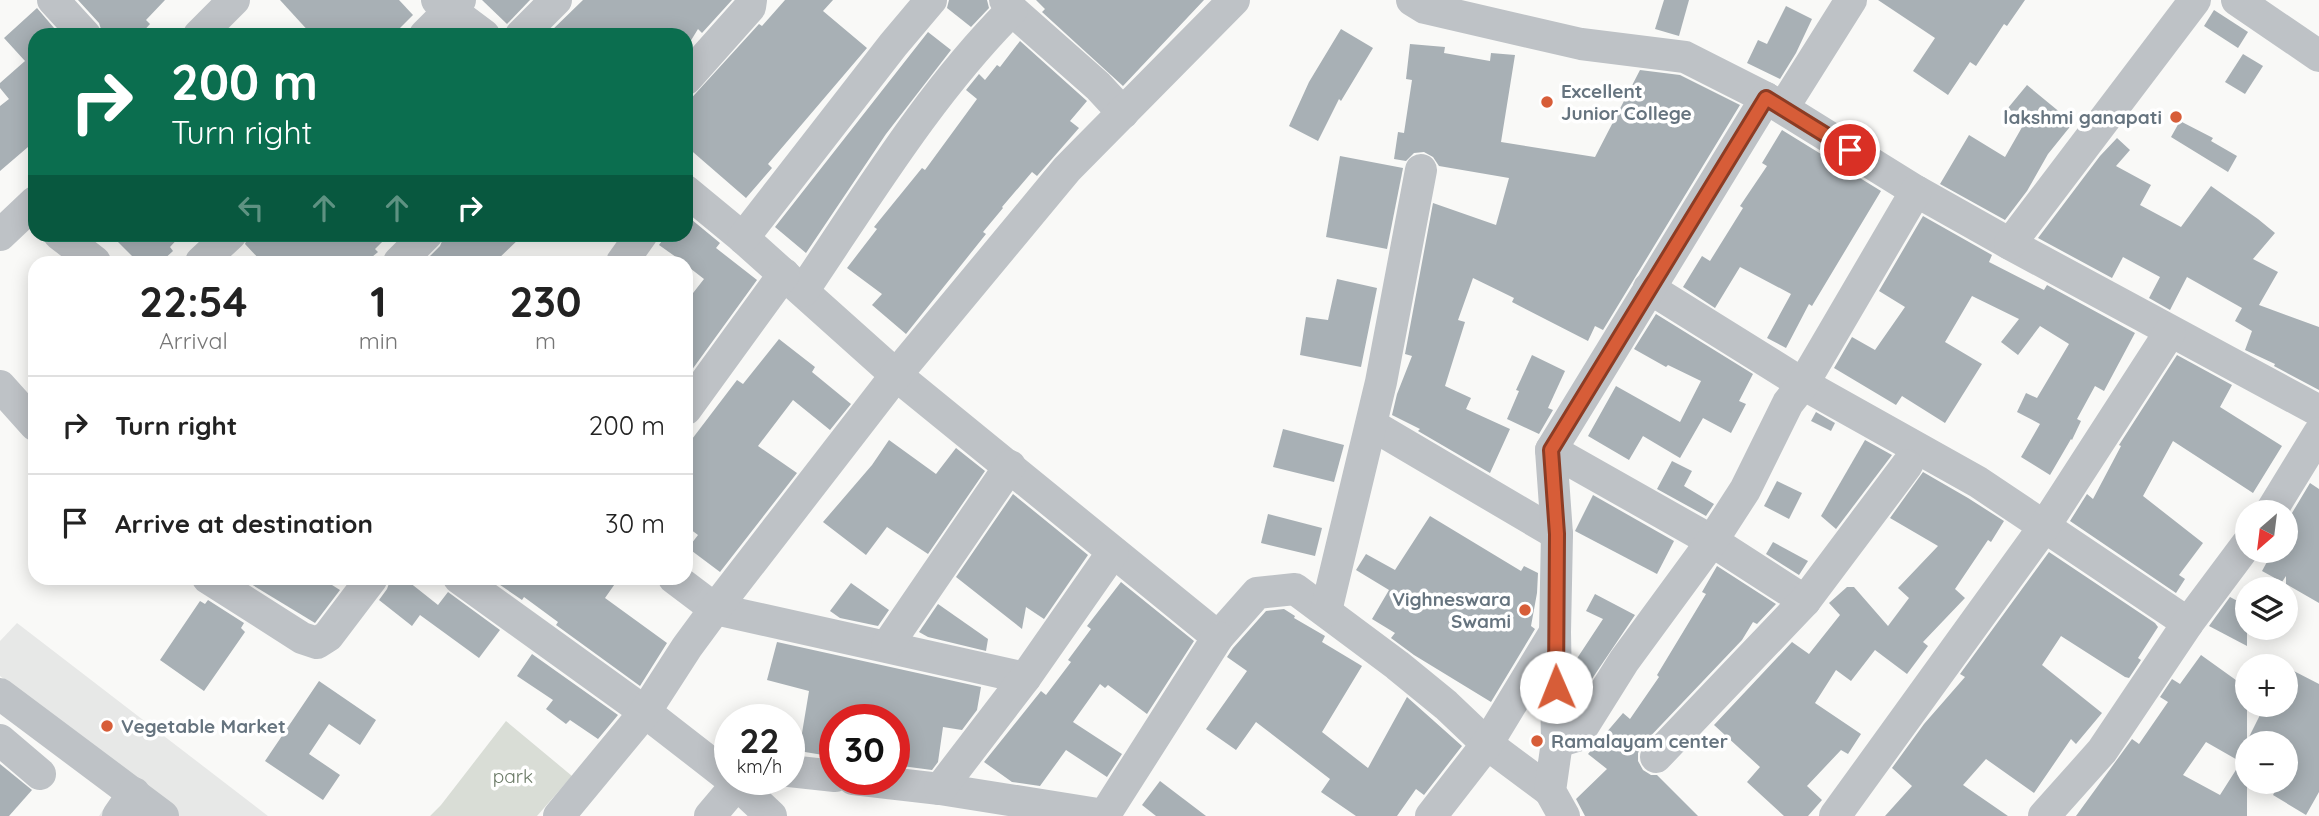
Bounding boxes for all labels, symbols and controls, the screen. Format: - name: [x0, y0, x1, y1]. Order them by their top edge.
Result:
- text: 200 m: [171, 51, 318, 112]
- icon: right: [56, 56, 147, 147]
- place label: Excellent Junior College: [1561, 79, 1692, 125]
- marker: Excellent Junior College: [1539, 94, 1555, 110]
- place label: lakshmi ganapati: [2003, 105, 2162, 129]
- marker: lakshmi ganapati: [2168, 109, 2184, 125]
- text: Turn right: [171, 112, 312, 152]
- pin: [1820, 120, 1880, 180]
- icon: arrive: [1831, 131, 1869, 169]
- icon: left: [232, 189, 270, 227]
- icon: ahead: [305, 189, 343, 227]
- icon: ahead: [378, 189, 416, 227]
- icon: right: [451, 189, 489, 227]
- text: 22:54: [139, 275, 248, 328]
- text: 1: [370, 275, 387, 328]
- text: 230: [509, 275, 582, 328]
- text: Arrival: [159, 326, 228, 355]
- text: min: [359, 326, 398, 355]
- text: m: [535, 326, 556, 355]
- icon: right: [56, 406, 94, 444]
- text: Turn right: [115, 409, 237, 442]
- text: 200 m: [589, 409, 665, 442]
- north arrow: [2235, 500, 2298, 564]
- map controls: [2235, 500, 2298, 794]
- icon: arrive: [56, 504, 94, 542]
- text: Arrive at destination: [115, 507, 373, 540]
- text: 30 m: [605, 507, 665, 540]
- button: layers: [2235, 577, 2298, 640]
- place label: Vighneswara Swami: [1392, 587, 1511, 633]
- marker: Vighneswara Swami: [1517, 602, 1533, 618]
- position arrow: [1519, 650, 1593, 724]
- button: +: [2235, 654, 2298, 717]
- speed limit sign: 30: [819, 704, 910, 795]
- place label: Vegetable Market: [121, 714, 286, 738]
- marker: Vegetable Market: [99, 718, 115, 734]
- text: 22: [740, 718, 779, 762]
- place label: Ramalayam center: [1551, 729, 1728, 753]
- button: −: [2235, 731, 2298, 794]
- marker: Ramalayam center: [1529, 733, 1545, 749]
- text: km/h: [737, 755, 782, 778]
- park label: park: [493, 764, 533, 788]

